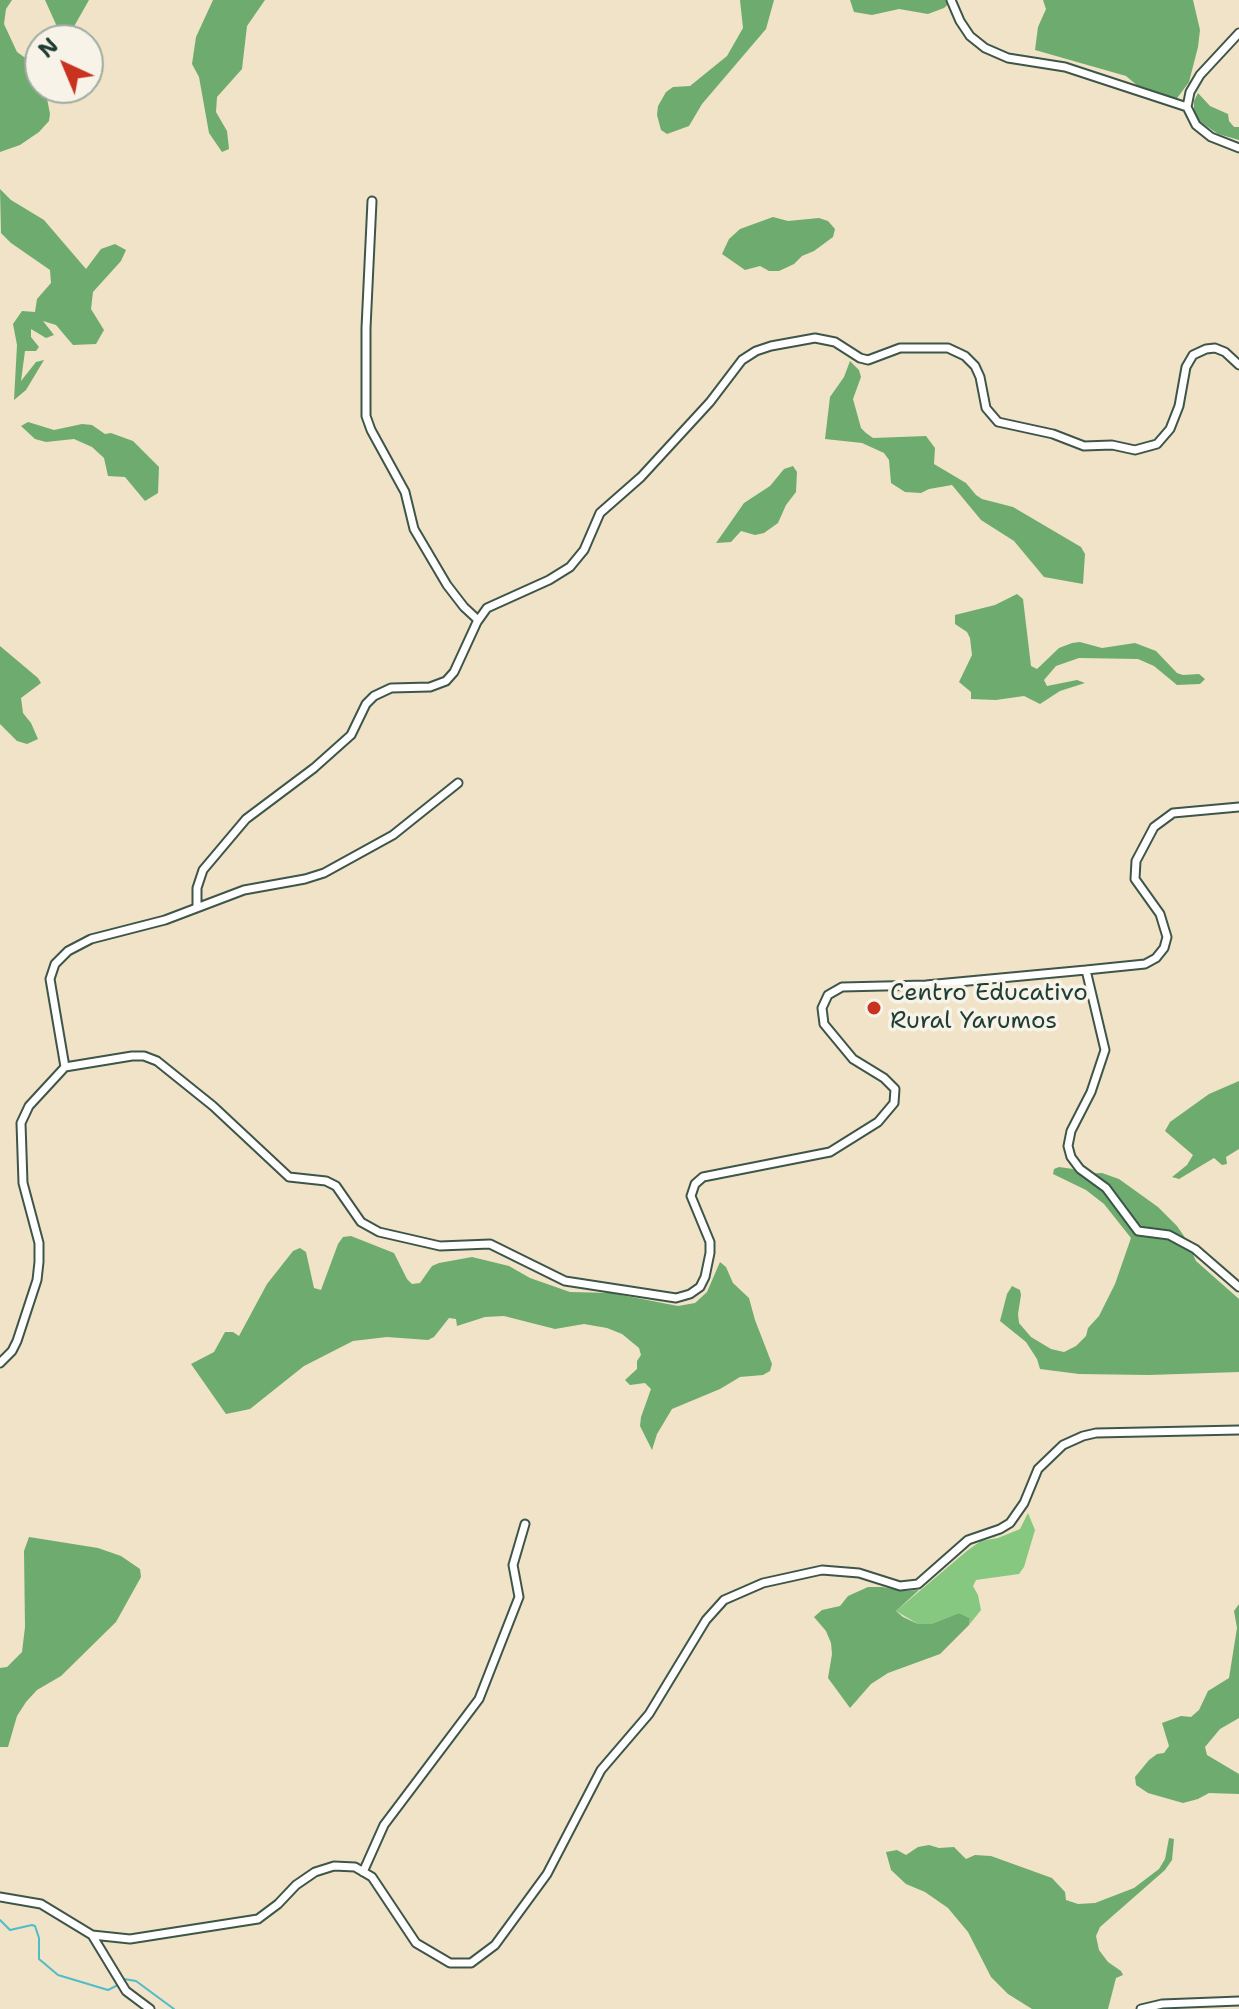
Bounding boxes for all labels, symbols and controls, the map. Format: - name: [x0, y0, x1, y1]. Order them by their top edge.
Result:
- north arrow: [24, 24, 104, 104]
- text: N: [32, 31, 65, 64]
- place label: Centro Educativo Rural Yarumos: [890, 980, 1088, 1036]
- marker: Centro Educativo Rural Yarumos: [865, 999, 883, 1017]

